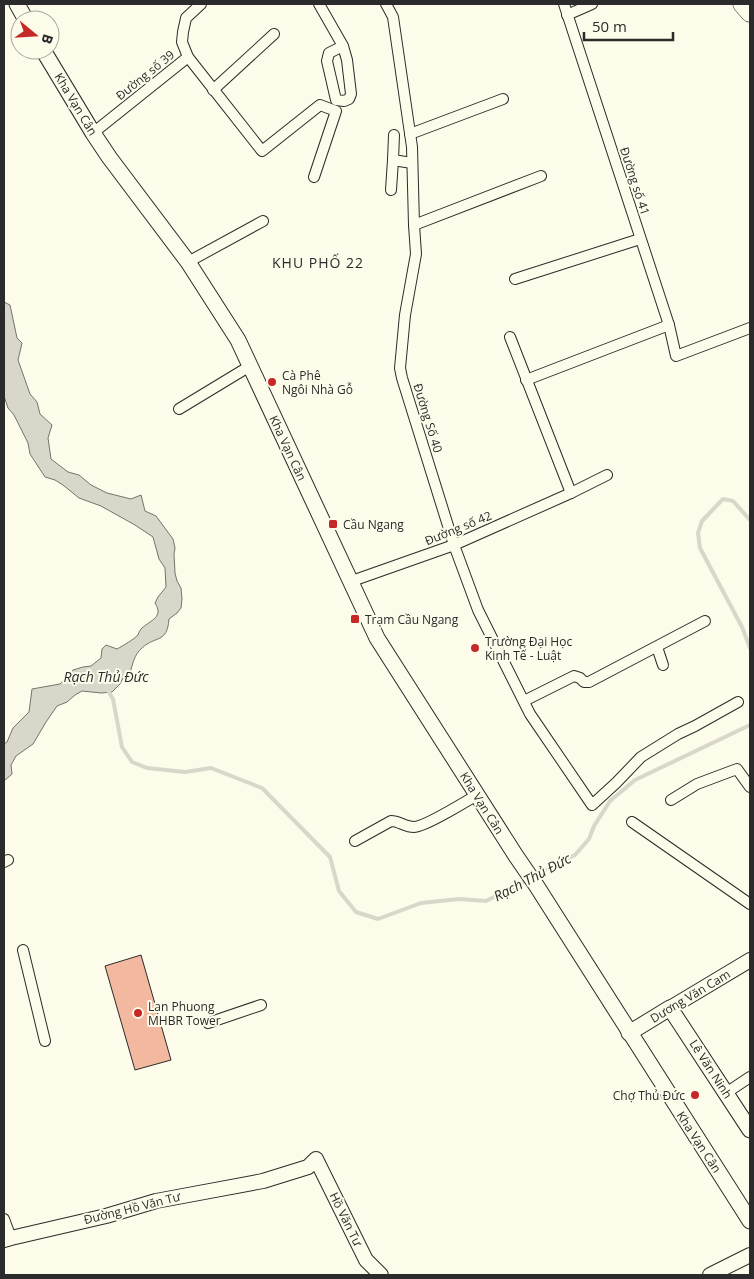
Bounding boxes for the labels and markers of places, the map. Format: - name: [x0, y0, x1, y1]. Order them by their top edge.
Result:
- place label: Cà Phê Ngôi Nhà Gỗ: [282, 367, 353, 398]
- marker: Cà Phê Ngôi Nhà Gỗ: [266, 376, 278, 388]
- place label: Cầu Ngang: [343, 516, 404, 533]
- marker: Cầu Ngang: [327, 518, 339, 530]
- place label: Trạm Cầu Ngang: [365, 611, 459, 628]
- marker: Trạm Cầu Ngang: [349, 613, 361, 625]
- place label: Trường Đại Học Kinh Tế - Luật: [485, 633, 572, 664]
- marker: Trường Đại Học Kinh Tế - Luật: [469, 642, 481, 654]
- place label: Lan Phuong MHBR Tower: [148, 998, 221, 1029]
- marker: Lan Phuong MHBR Tower: [132, 1007, 144, 1019]
- place label: Chợ Thủ Đức: [613, 1087, 685, 1104]
- marker: Chợ Thủ Đức: [689, 1089, 701, 1101]

